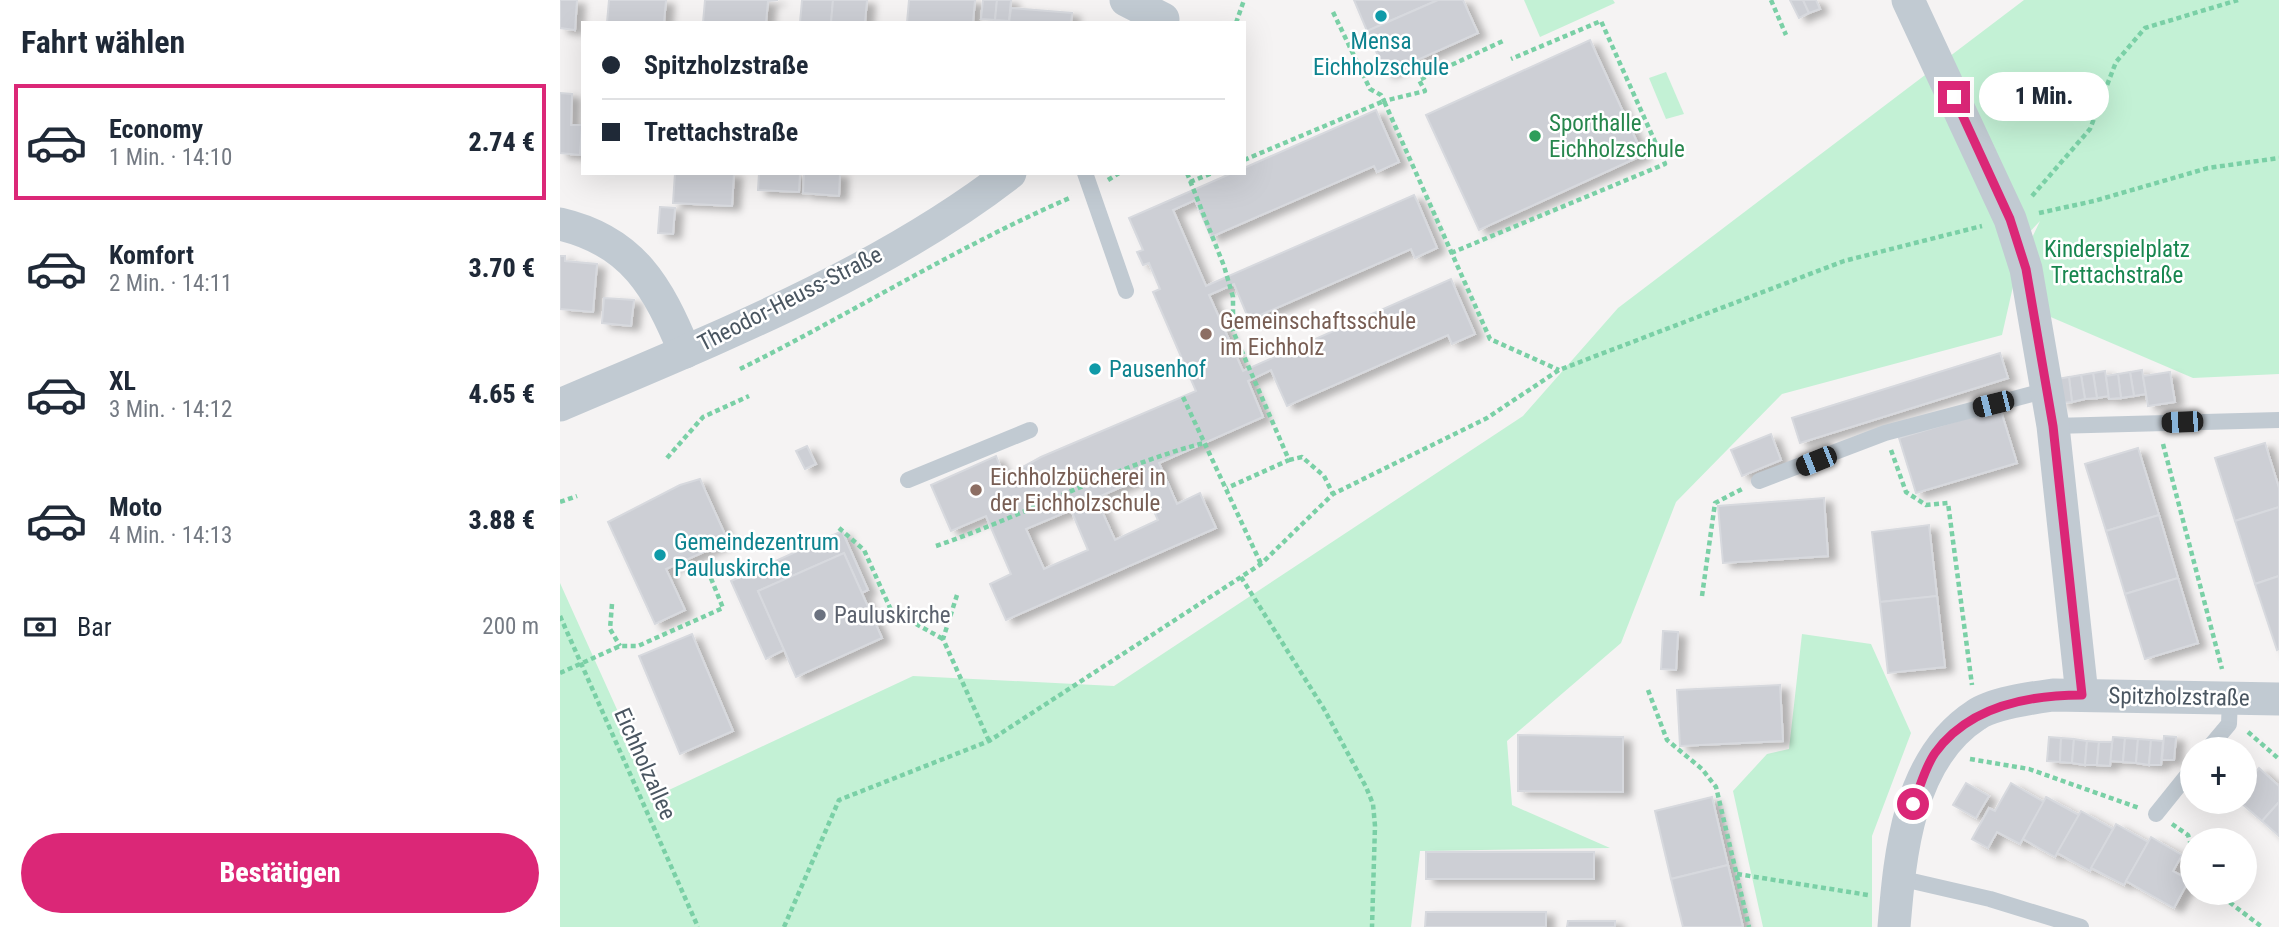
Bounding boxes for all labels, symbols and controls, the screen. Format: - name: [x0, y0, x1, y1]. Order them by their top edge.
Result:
- marker: Mensa Eichholzschule: [1373, 8, 1389, 24]
- text: Fahrt wählen: [21, 23, 185, 61]
- place label: Mensa Eichholzschule: [1313, 28, 1449, 81]
- text: Spitzholzstraße: [644, 50, 808, 80]
- callout: 1 Min.: [1978, 72, 2108, 122]
- route end: [1938, 81, 1970, 113]
- text: 1 Min.: [2015, 83, 2073, 110]
- place label: Sporthalle Eichholzschule: [1549, 110, 1685, 163]
- icon: car: [25, 111, 88, 174]
- text: Economy: [109, 114, 203, 144]
- text: Trettachstraße: [644, 117, 798, 147]
- text: 2.74 €: [468, 127, 535, 157]
- marker: Sporthalle Eichholzschule: [1527, 128, 1543, 144]
- text: 1 Min. · 14:10: [109, 144, 232, 171]
- park label: Kinderspielplatz Trettachstraße: [2044, 236, 2190, 289]
- icon: car: [25, 237, 88, 300]
- text: Komfort: [109, 240, 194, 270]
- street label: Theodor-Heuss-Straße: [693, 241, 887, 357]
- text: 3.70 €: [468, 253, 535, 283]
- text: 2 Min. · 14:11: [109, 270, 232, 297]
- place label: Gemeinschaftsschule im Eichholz: [1220, 308, 1416, 361]
- marker: Gemeinschaftsschule im Eichholz: [1198, 326, 1214, 342]
- place label: Pausenhof: [1109, 356, 1207, 383]
- marker: Pausenhof: [1087, 361, 1103, 377]
- icon: car: [25, 363, 88, 426]
- text: XL: [109, 366, 136, 396]
- text: 4.65 €: [468, 379, 535, 409]
- car: [1971, 389, 2016, 419]
- text: 3 Min. · 14:12: [109, 396, 232, 423]
- car: [2161, 411, 2204, 433]
- car: [1793, 443, 1840, 479]
- place label: Eichholzbücherei in der Eichholzschule: [990, 464, 1166, 517]
- marker: Eichholzbücherei in der Eichholzschule: [968, 482, 984, 498]
- icon: car: [25, 489, 88, 552]
- text: Moto: [109, 492, 162, 522]
- text: 3.88 €: [468, 505, 535, 535]
- text: 4 Min. · 14:13: [109, 522, 232, 549]
- place label: Gemeindezentrum Pauluskirche: [674, 529, 839, 582]
- marker: Gemeindezentrum Pauluskirche: [652, 547, 668, 563]
- place label: Pauluskirche: [834, 602, 951, 629]
- marker: Pauluskirche: [812, 607, 828, 623]
- icon: cash: [21, 608, 59, 646]
- text: Bar: [77, 612, 112, 642]
- text: 200 m: [482, 613, 539, 640]
- street label: Spitzholzstraße: [2108, 682, 2250, 712]
- street label: Eichholzallee: [608, 704, 682, 824]
- map controls: [2180, 737, 2257, 905]
- button: +: [2180, 737, 2257, 814]
- route start: [1897, 788, 1929, 820]
- button: −: [2180, 828, 2257, 905]
- button: Bestätigen: [21, 833, 539, 913]

